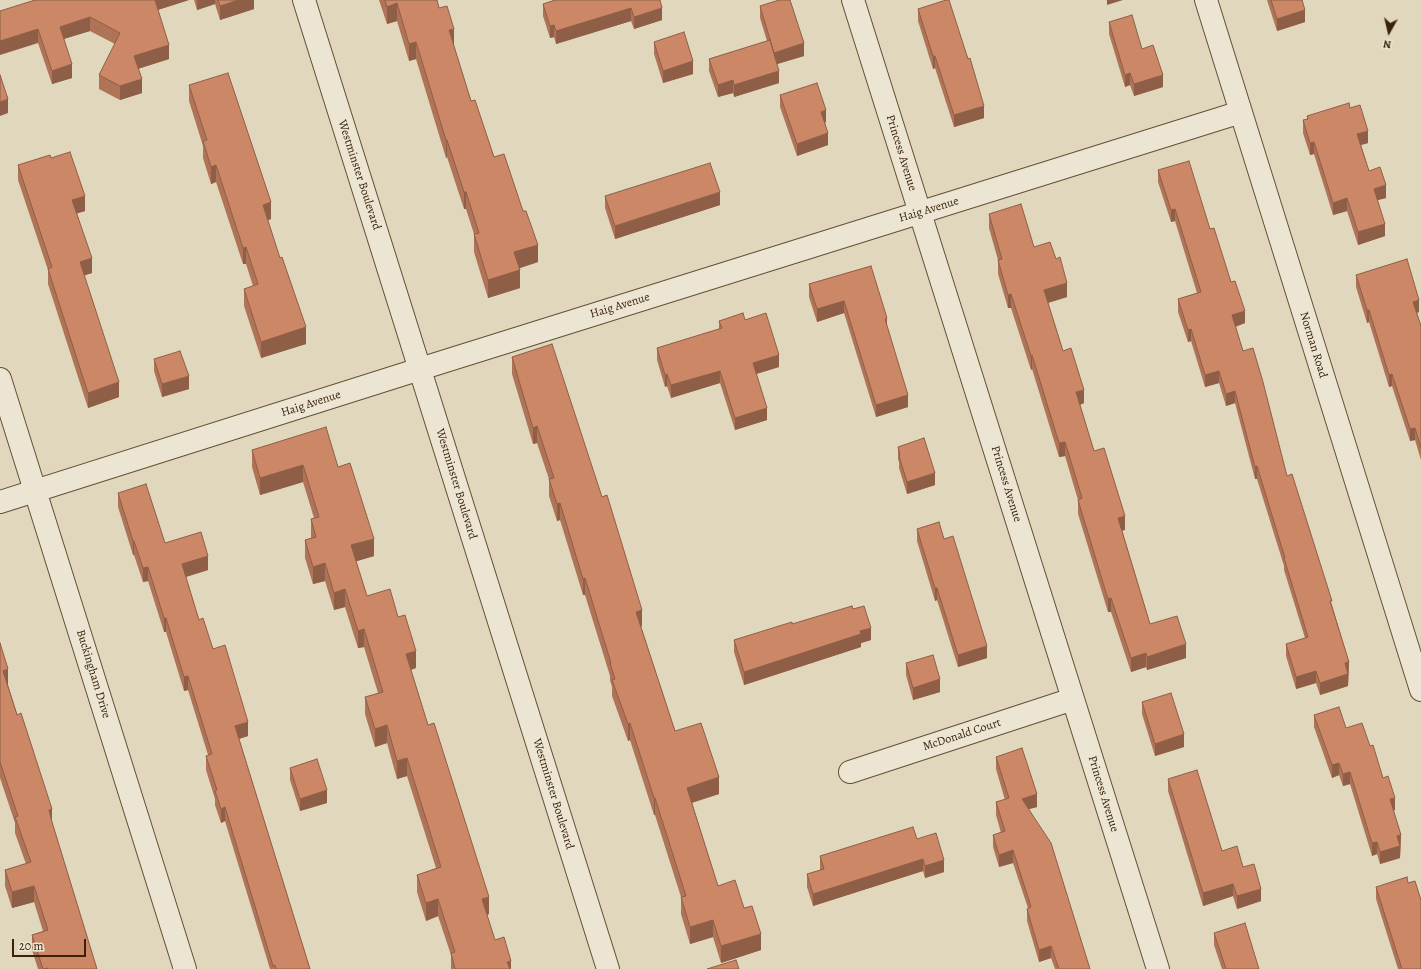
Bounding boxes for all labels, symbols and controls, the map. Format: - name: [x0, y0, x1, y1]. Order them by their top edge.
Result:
- north arrow: [1369, 12, 1409, 52]
- text: N: [1382, 36, 1392, 52]
- street label: Princess Avenue: [883, 113, 919, 193]
- street label: Westminster Boulevard: [334, 118, 384, 232]
- street label: Haig Avenue: [897, 194, 961, 226]
- street label: Haig Avenue: [588, 290, 652, 322]
- street label: Norman Road: [1296, 310, 1330, 380]
- street label: Haig Avenue: [279, 388, 343, 420]
- street label: Westminster Boulevard: [432, 427, 480, 541]
- street label: Princess Avenue: [988, 444, 1024, 524]
- street label: Buckingham Drive: [73, 628, 113, 720]
- street label: McDonald Court: [921, 716, 1003, 754]
- street label: Westminster Boulevard: [529, 737, 577, 851]
- street label: Princess Avenue: [1085, 754, 1121, 834]
- scale bar: [14, 931, 88, 957]
- text: 20 m: [19, 938, 43, 954]

